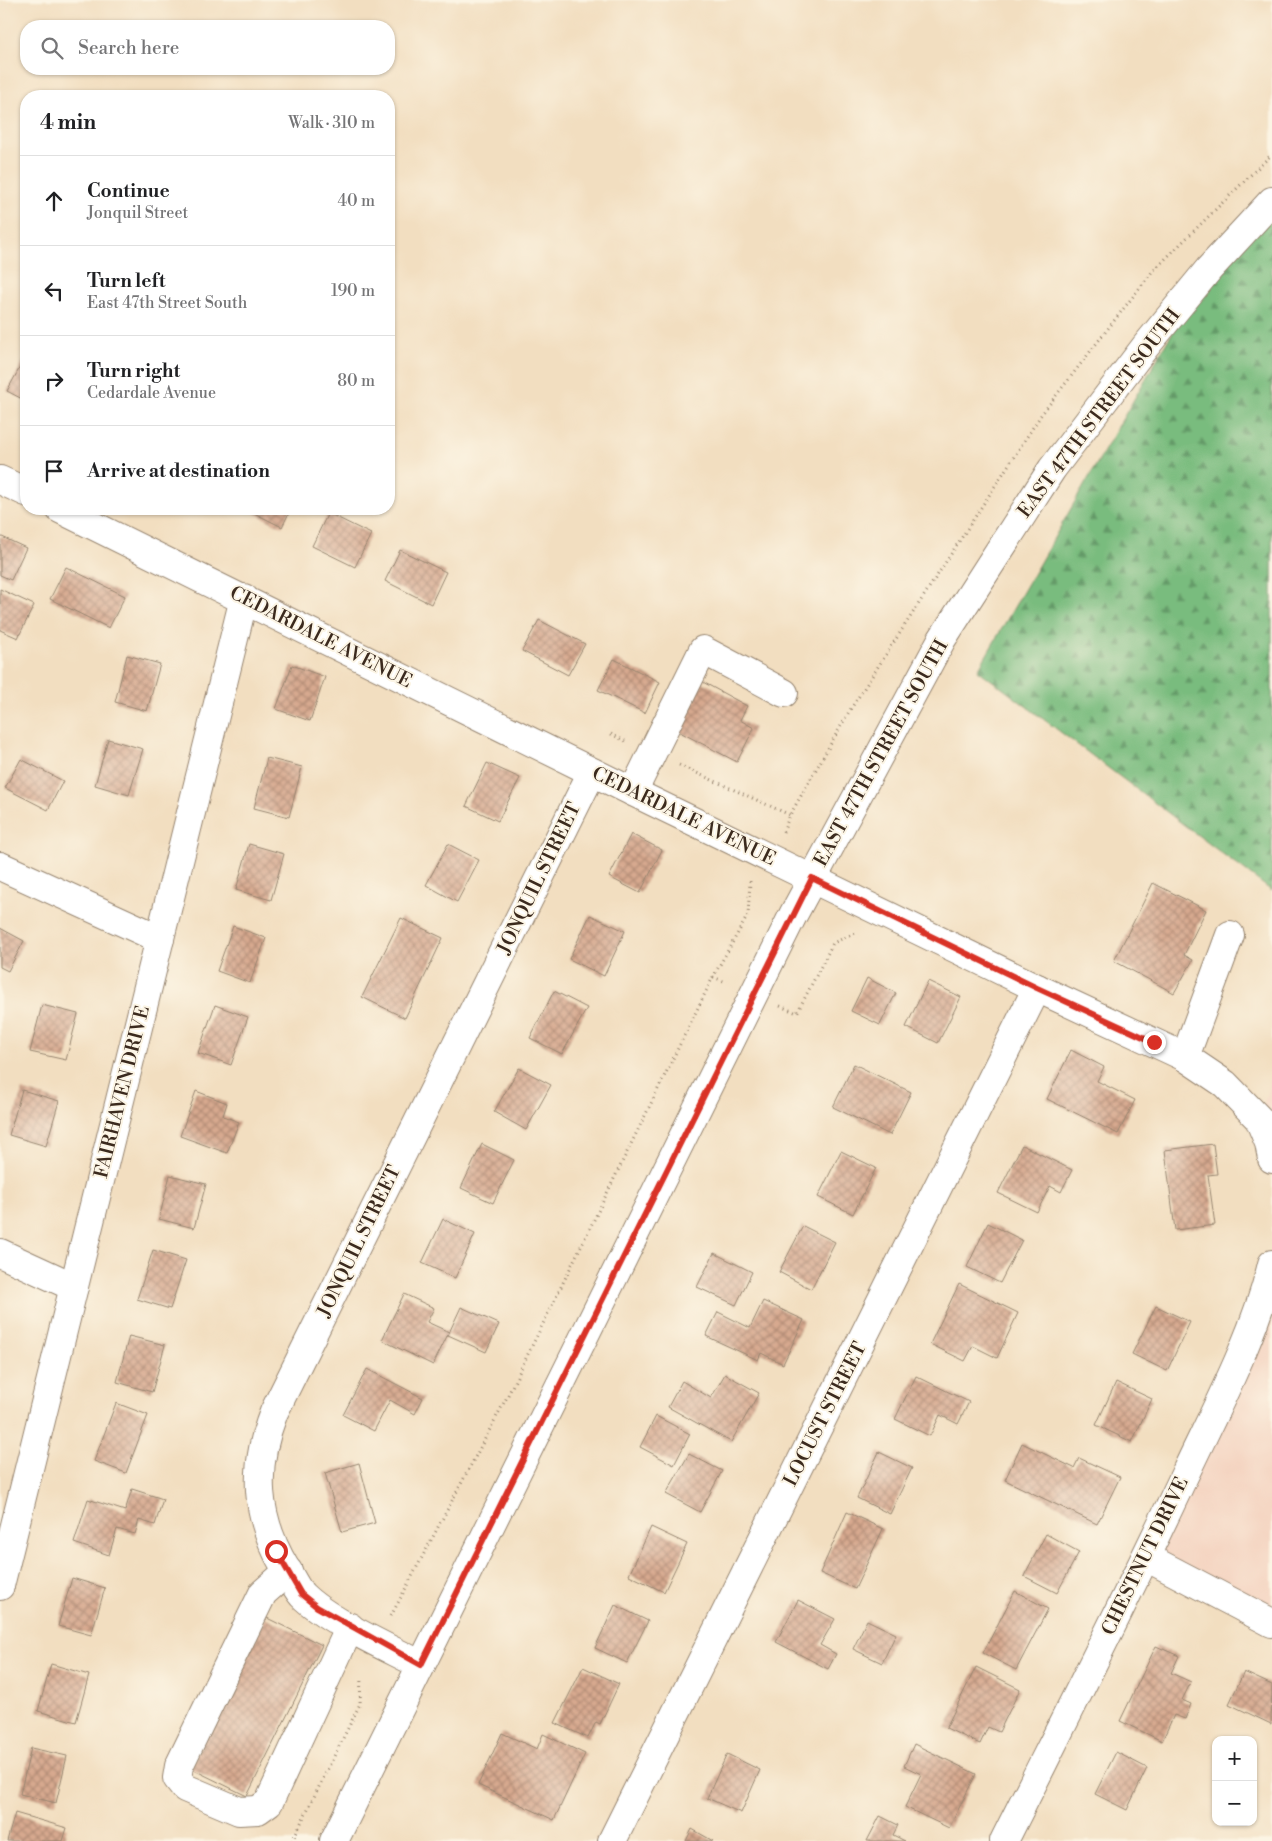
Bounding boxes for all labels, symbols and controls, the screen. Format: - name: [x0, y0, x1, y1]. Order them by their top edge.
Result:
- search box: [20, 20, 395, 75]
- icon: search: [38, 34, 66, 62]
- text: Search here: [78, 36, 179, 60]
- text: 4 min: [40, 110, 96, 136]
- text: Walk · 310 m: [288, 113, 375, 133]
- text: Continue: [87, 179, 170, 203]
- icon: ahead: [40, 187, 68, 215]
- text: 40 m: [338, 191, 375, 211]
- text: Jonquil Street: [87, 203, 188, 223]
- text: Turn left: [87, 269, 166, 293]
- icon: left: [40, 277, 68, 305]
- text: 190 m: [331, 281, 375, 301]
- text: East 47th Street South: [87, 293, 247, 313]
- street label: EAST 47TH STREET SOUTH: [1012, 304, 1186, 522]
- text: Turn right: [87, 359, 180, 383]
- icon: right: [40, 367, 68, 395]
- text: 80 m: [337, 371, 375, 391]
- text: Cedardale Avenue: [87, 383, 216, 403]
- icon: arrive: [40, 457, 68, 485]
- text: Arrive at destination: [87, 459, 270, 483]
- street label: CEDARDALE AVENUE: [226, 581, 416, 693]
- street label: EAST 47TH STREET SOUTH: [809, 635, 953, 871]
- street label: CEDARDALE AVENUE: [588, 761, 780, 871]
- street label: JONQUIL STREET: [491, 798, 586, 959]
- street label: FAIRHAVEN DRIVE: [89, 1003, 155, 1181]
- route end: [1143, 1031, 1166, 1054]
- street label: JONQUIL STREET: [311, 1161, 406, 1322]
- street label: LOCUST STREET: [778, 1338, 872, 1490]
- street label: CHESTNUT DRIVE: [1096, 1473, 1194, 1639]
- route start: [265, 1540, 288, 1563]
- map controls: [1212, 1736, 1257, 1826]
- button: +: [1212, 1736, 1257, 1781]
- button: −: [1212, 1781, 1257, 1826]

